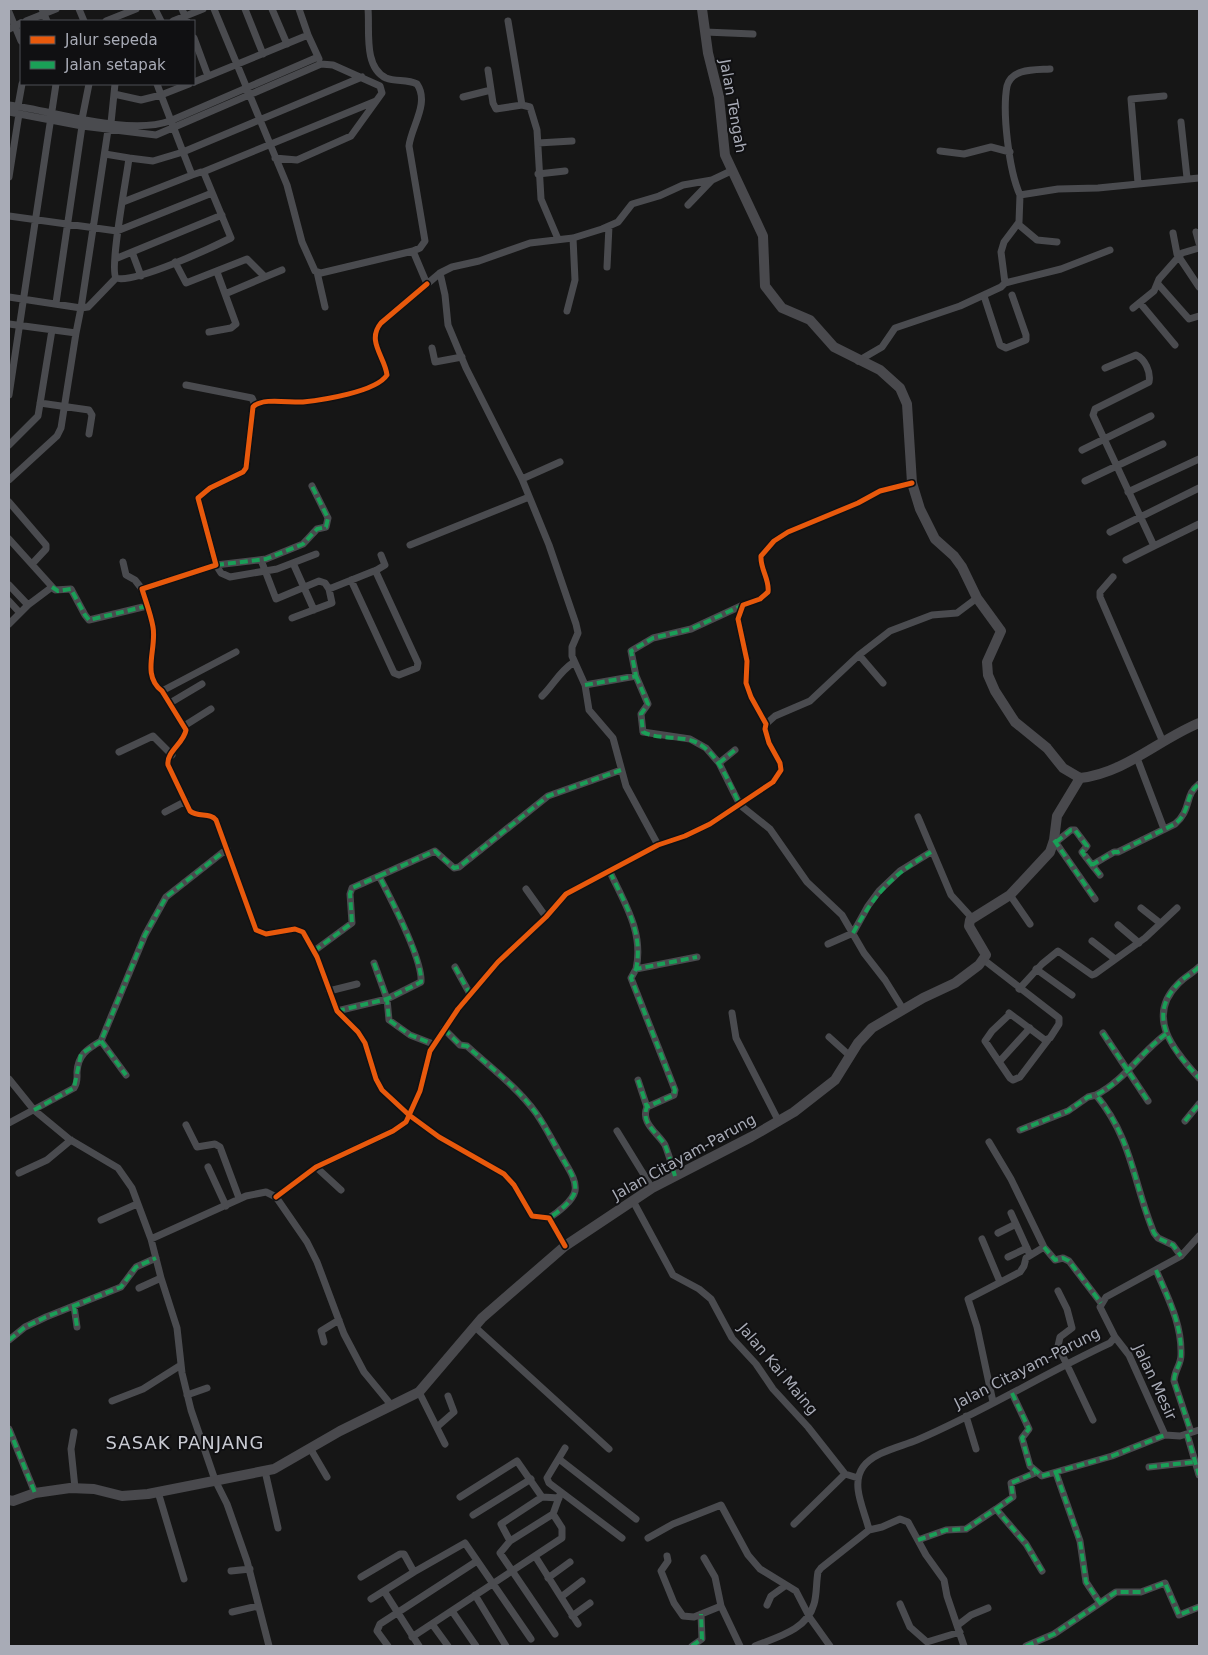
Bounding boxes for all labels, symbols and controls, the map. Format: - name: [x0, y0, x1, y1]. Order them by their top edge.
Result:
- legend: [20, 20, 195, 85]
- text: Jalur sepeda: [64, 31, 158, 49]
- text: Jalan setapak: [64, 56, 166, 74]
- street label: Jalan Tengah: [716, 57, 750, 154]
- street label: Jalan Citayam-Parung: [608, 1110, 759, 1204]
- street label: Jalan Kai Maing: [734, 1319, 822, 1419]
- street label: Jalan Citayam-Parung: [950, 1323, 1103, 1413]
- street label: Jalan Mesir: [1129, 1340, 1181, 1424]
- district label: SASAK PANJANG: [106, 1432, 264, 1453]

